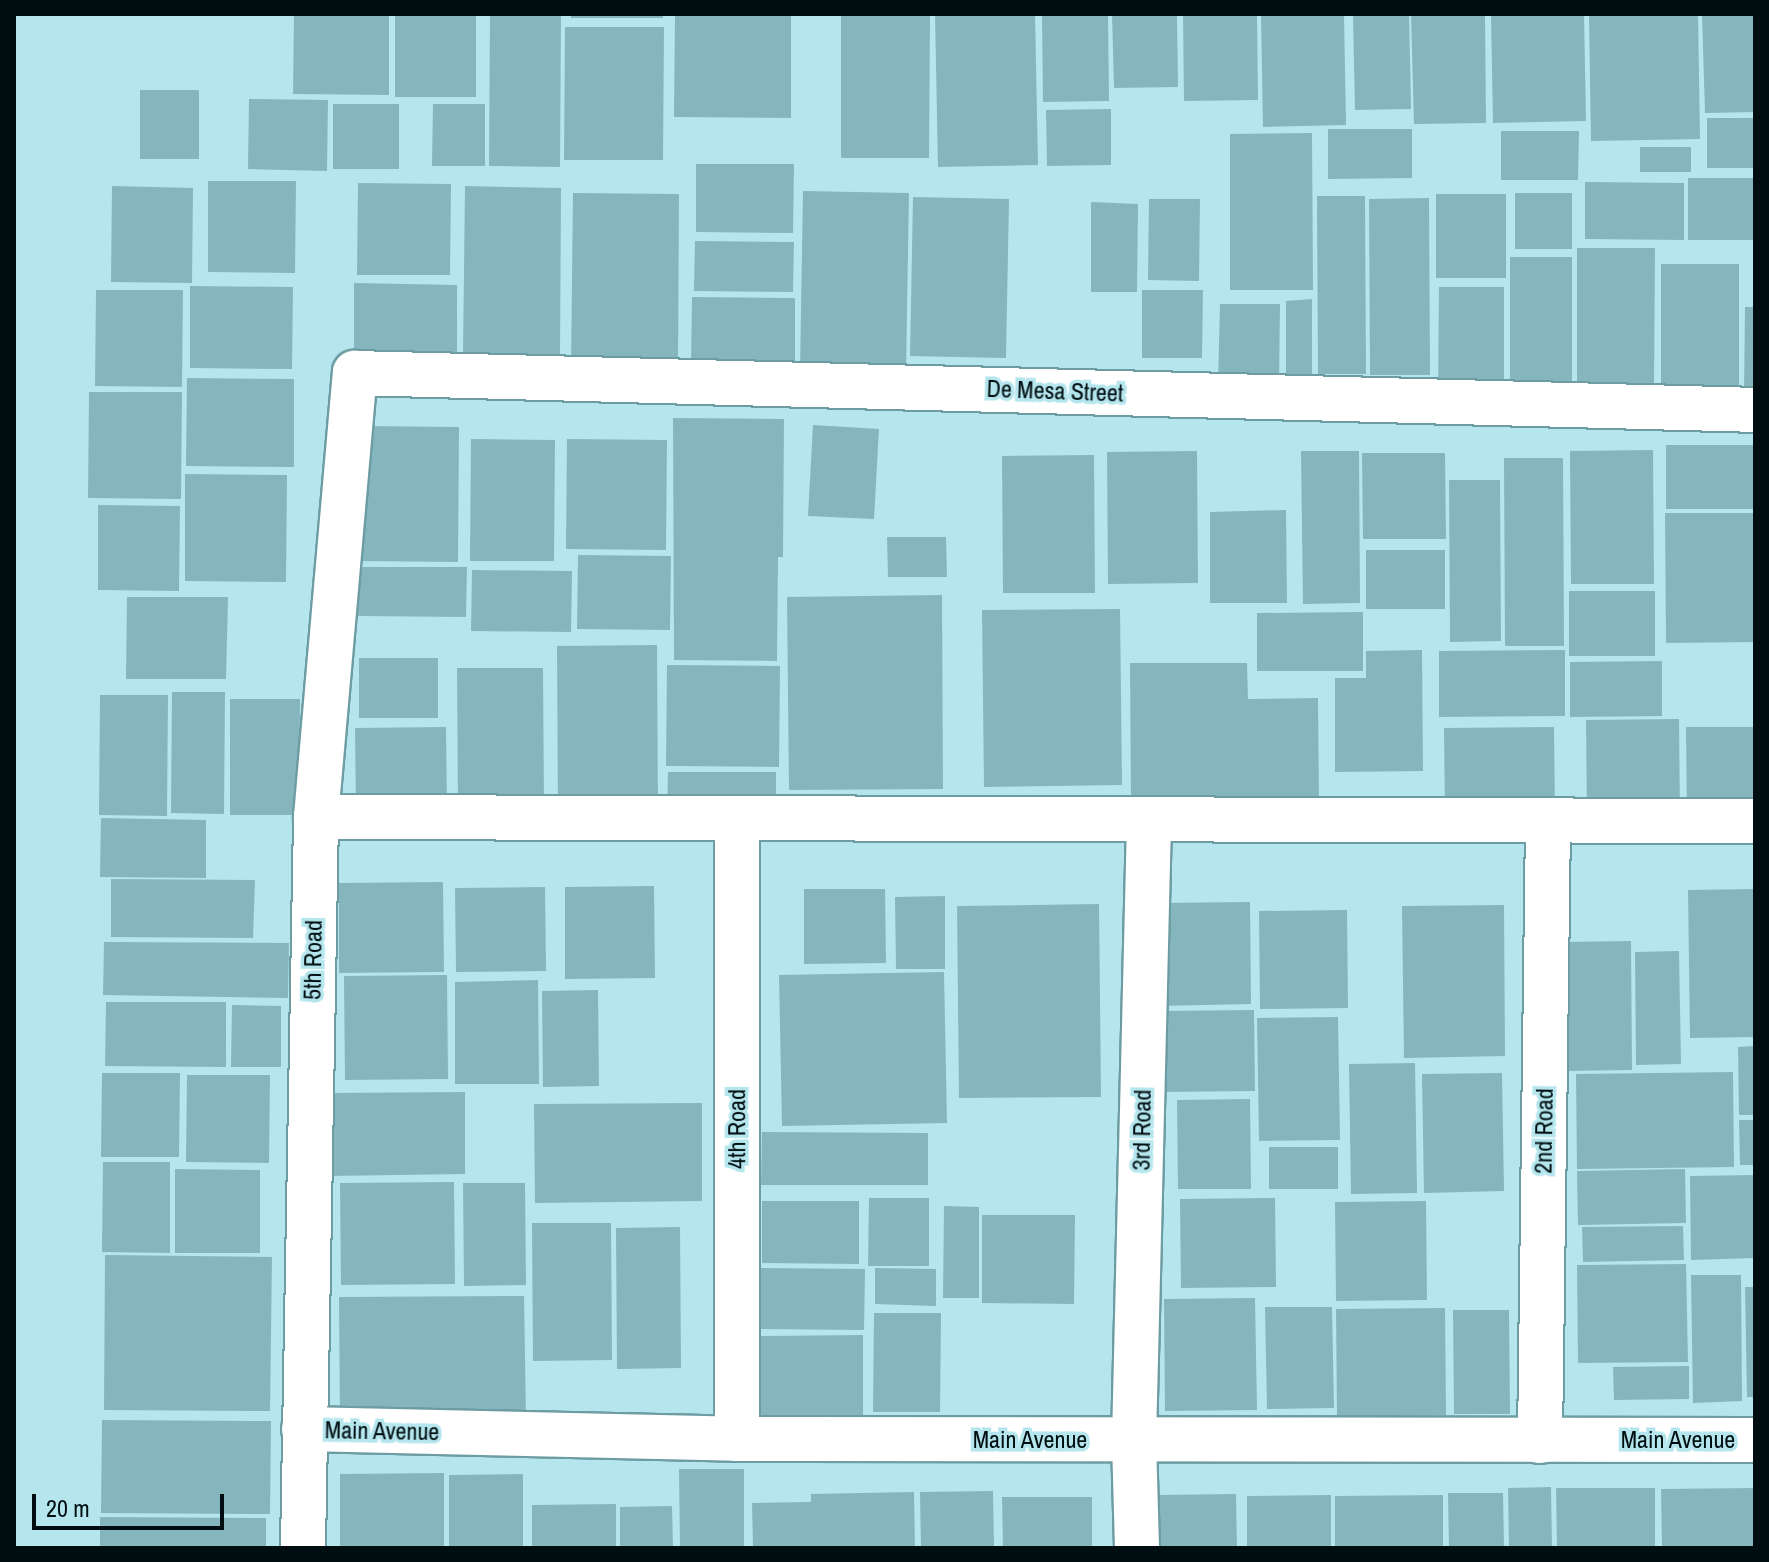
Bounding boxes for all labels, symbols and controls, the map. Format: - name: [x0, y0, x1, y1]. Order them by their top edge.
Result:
- street label: De Mesa Street: [986, 374, 1124, 408]
- street label: 5th Road: [298, 920, 328, 1000]
- street label: 2nd Road: [1529, 1088, 1559, 1174]
- street label: 4th Road: [723, 1089, 751, 1169]
- street label: 3rd Road: [1127, 1089, 1157, 1171]
- street label: Main Avenue: [324, 1416, 440, 1446]
- street label: Main Avenue: [972, 1426, 1088, 1454]
- street label: Main Avenue: [1620, 1426, 1736, 1454]
- scale bar: [36, 1478, 228, 1528]
- text: 20 m: [46, 1492, 90, 1524]

